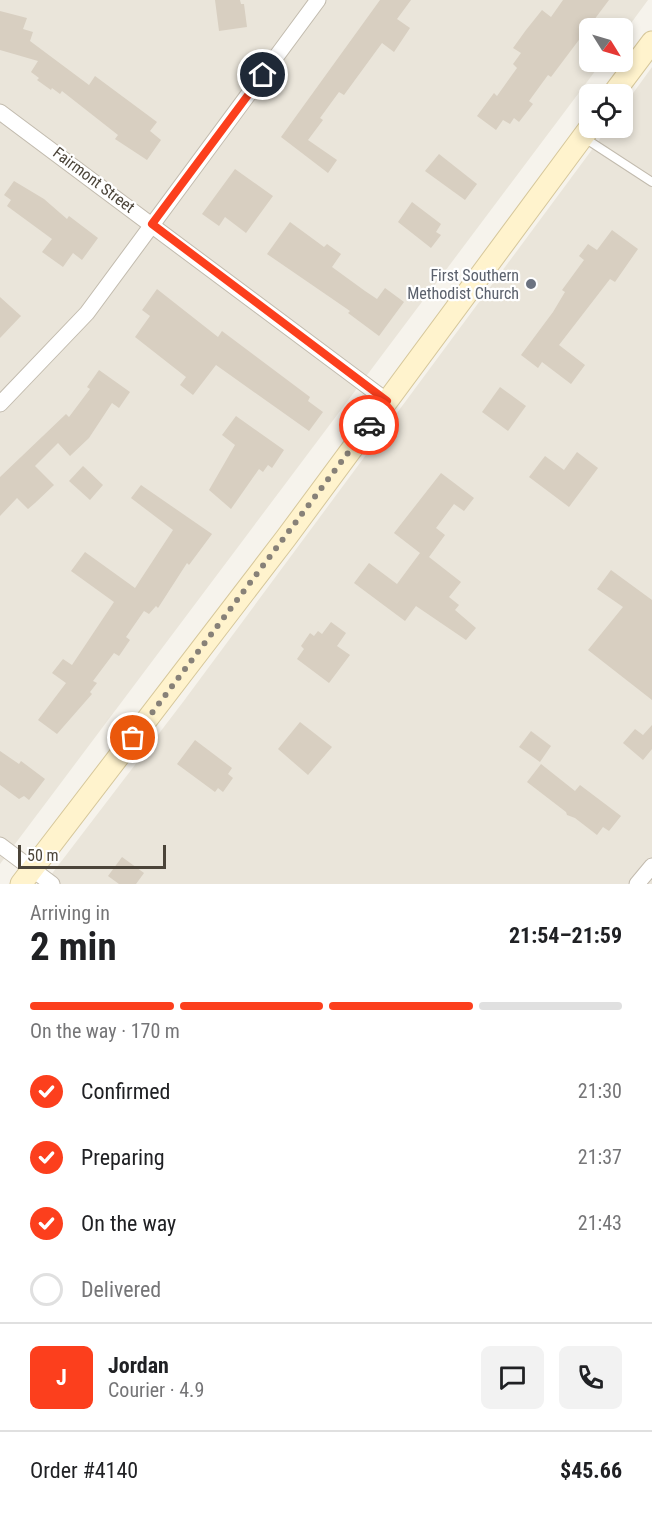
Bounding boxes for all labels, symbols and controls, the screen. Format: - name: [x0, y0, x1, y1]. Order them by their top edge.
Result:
- north arrow: [579, 18, 633, 72]
- map controls: [579, 18, 633, 138]
- pin: [237, 49, 288, 100]
- icon: home: [246, 58, 279, 91]
- button: locate: [579, 84, 633, 138]
- street label: Fairmont Street: [49, 143, 139, 217]
- place label: First Southern Methodist Church: [407, 266, 519, 303]
- marker: First Southern Methodist Church: [524, 277, 538, 291]
- courier: [339, 395, 399, 455]
- icon: car: [353, 409, 386, 442]
- pin: [107, 712, 158, 763]
- icon: bag: [116, 721, 149, 754]
- scale bar: [18, 842, 166, 870]
- text: 50 m: [27, 846, 59, 865]
- text: Arriving in: [30, 901, 110, 925]
- text: 21:54–21:59: [509, 923, 622, 948]
- text: 2 min: [30, 924, 117, 970]
- text: On the way · 170 m: [30, 1019, 180, 1043]
- icon: check: [30, 1075, 63, 1108]
- text: Confirmed: [81, 1079, 170, 1104]
- text: 21:30: [578, 1079, 622, 1103]
- icon: check: [30, 1141, 63, 1174]
- text: Preparing: [81, 1145, 165, 1170]
- text: 21:37: [578, 1145, 622, 1169]
- icon: check: [30, 1207, 63, 1240]
- text: On the way: [81, 1211, 176, 1236]
- text: 21:43: [578, 1211, 622, 1235]
- text: Delivered: [81, 1277, 161, 1302]
- button: chat: [481, 1346, 544, 1409]
- button: phone: [559, 1346, 622, 1409]
- text: Jordan: [108, 1353, 169, 1378]
- text: J: [56, 1365, 67, 1390]
- text: Courier · 4.9: [108, 1378, 204, 1402]
- text: Order #4140: [30, 1458, 138, 1483]
- text: $45.66: [560, 1458, 622, 1483]

